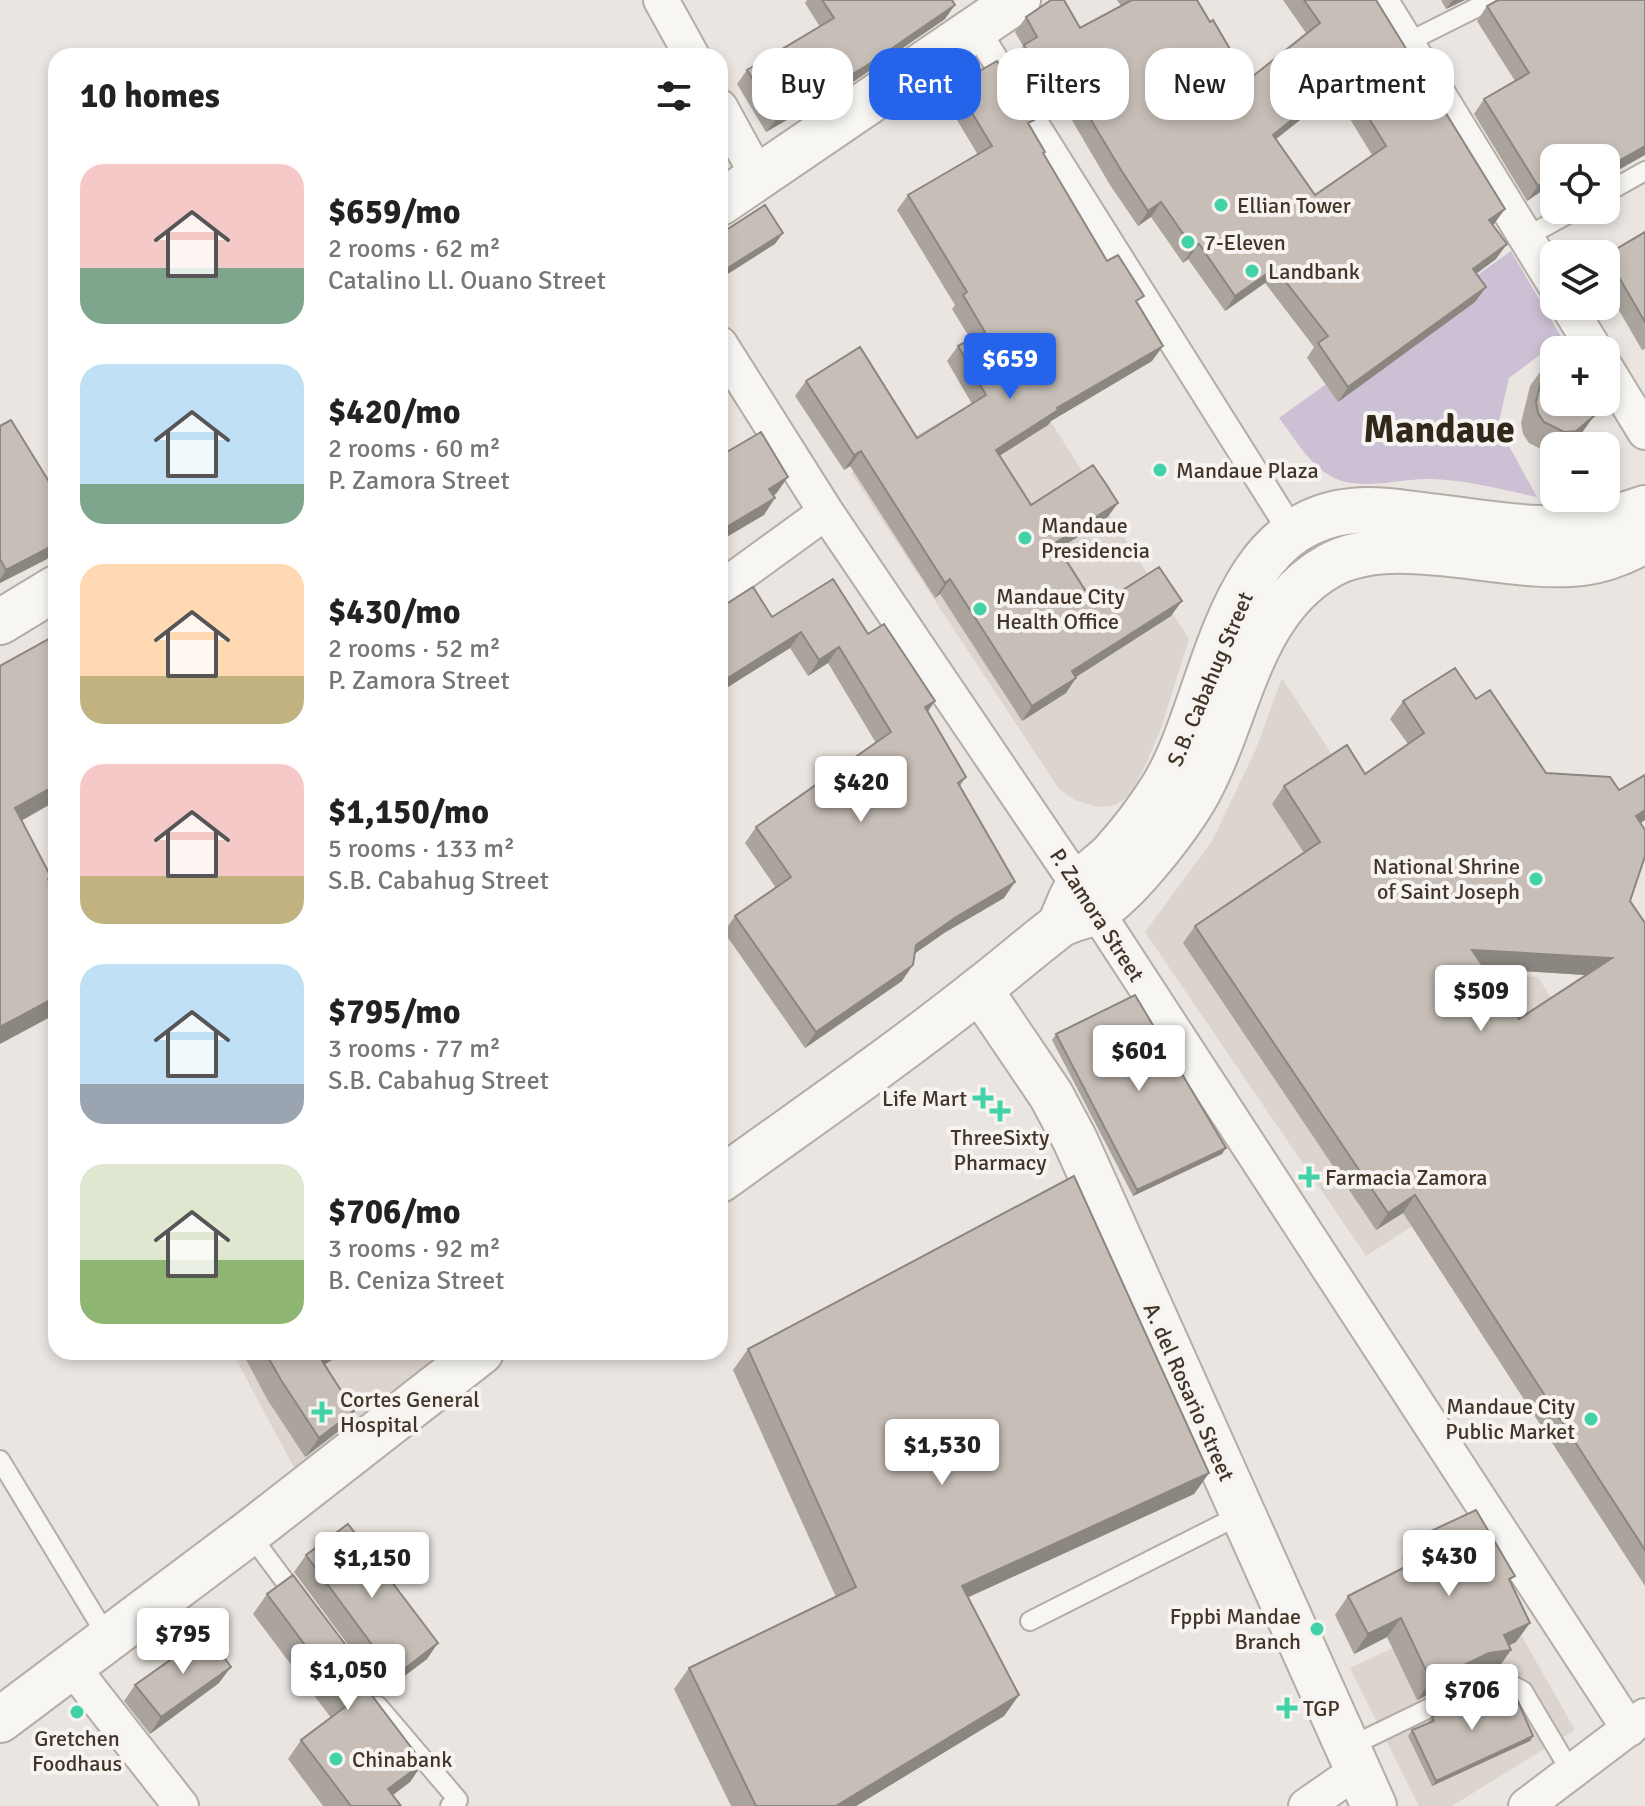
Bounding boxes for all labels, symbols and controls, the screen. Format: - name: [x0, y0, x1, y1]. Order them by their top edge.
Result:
- chip: Buy: [752, 48, 853, 120]
- chip: Rent: [869, 48, 981, 120]
- chip: Filters: [997, 48, 1129, 120]
- chip: New: [1145, 48, 1254, 120]
- chip: Apartment: [1270, 48, 1454, 120]
- icon: filters: [652, 74, 696, 118]
- text: 10 homes: [80, 75, 220, 117]
- map controls: [1540, 144, 1620, 512]
- button: locate: [1540, 144, 1620, 224]
- text: $659/mo: [328, 191, 461, 233]
- place label: Ellian Tower: [1237, 192, 1351, 219]
- icon: home: [144, 196, 240, 292]
- marker: Ellian Tower: [1212, 196, 1230, 214]
- place label: 7-Eleven: [1204, 229, 1286, 256]
- text: 2 rooms · 62 m²: [328, 233, 501, 265]
- marker: 7-Eleven: [1179, 233, 1197, 251]
- button: layers: [1540, 240, 1620, 320]
- place label: Landbank: [1268, 258, 1360, 285]
- marker: Landbank: [1243, 262, 1261, 280]
- text: Catalino Ll. Ouano Street: [328, 265, 606, 297]
- pin: $659: [963, 333, 1057, 401]
- button: +: [1540, 336, 1620, 416]
- text: $659: [982, 343, 1038, 375]
- text: $420/mo: [328, 391, 461, 433]
- icon: home: [144, 396, 240, 492]
- district label: Mandaue: [1363, 406, 1515, 453]
- button: −: [1540, 432, 1620, 512]
- text: 2 rooms · 60 m²: [328, 433, 501, 465]
- place label: Mandaue Plaza: [1176, 457, 1319, 484]
- marker: Mandaue Plaza: [1151, 461, 1169, 479]
- text: P. Zamora Street: [328, 465, 510, 497]
- place label: Mandaue Presidencia: [1041, 512, 1150, 564]
- marker: Mandaue Presidencia: [1016, 529, 1034, 547]
- place label: Mandaue City Health Office: [996, 583, 1125, 635]
- street label: S.B. Cabahug Street: [1161, 587, 1259, 770]
- text: $430/mo: [328, 591, 461, 633]
- icon: home: [144, 596, 240, 692]
- marker: Mandaue City Health Office: [971, 600, 989, 618]
- text: 2 rooms · 52 m²: [328, 633, 501, 665]
- text: P. Zamora Street: [328, 665, 510, 697]
- pin: $420: [814, 756, 908, 824]
- text: $420: [833, 766, 889, 798]
- text: $1,150/mo: [328, 791, 489, 833]
- icon: home: [144, 796, 240, 892]
- text: 5 rooms · 133 m²: [328, 833, 515, 865]
- street label: P. Zamora Street: [1044, 843, 1150, 987]
- place label: National Shrine of Saint Joseph: [1373, 853, 1520, 905]
- text: S.B. Cabahug Street: [328, 865, 549, 897]
- marker: National Shrine of Saint Joseph: [1527, 870, 1545, 888]
- pin: $509: [1434, 965, 1528, 1033]
- text: $509: [1453, 975, 1509, 1007]
- text: $795/mo: [328, 991, 461, 1033]
- icon: home: [144, 996, 240, 1092]
- pin: $601: [1092, 1025, 1186, 1093]
- text: 3 rooms · 77 m²: [328, 1033, 501, 1065]
- text: $601: [1111, 1035, 1167, 1067]
- text: S.B. Cabahug Street: [328, 1065, 549, 1097]
- place label: Life Mart: [882, 1085, 967, 1112]
- marker: Life Mart: [974, 1089, 992, 1107]
- marker: ThreeSixty Pharmacy: [991, 1102, 1009, 1120]
- place label: ThreeSixty Pharmacy: [951, 1124, 1050, 1176]
- place label: Farmacia Zamora: [1325, 1164, 1487, 1191]
- marker: Farmacia Zamora: [1300, 1168, 1318, 1186]
- text: $706/mo: [328, 1191, 461, 1233]
- icon: home: [144, 1196, 240, 1292]
- text: 3 rooms · 92 m²: [328, 1233, 501, 1265]
- text: B. Ceniza Street: [328, 1265, 504, 1297]
- street label: A. del Rosario Street: [1138, 1299, 1241, 1485]
- place label: Cortes General Hospital: [340, 1386, 480, 1438]
- place label: Mandaue City Public Market: [1445, 1393, 1576, 1445]
- marker: Cortes General Hospital: [311, 1401, 333, 1423]
- marker: Mandaue City Public Market: [1582, 1410, 1600, 1428]
- pin: $1,530: [877, 1419, 1007, 1487]
- text: $1,530: [903, 1429, 981, 1461]
- pin: $430: [1402, 1530, 1496, 1598]
- pin: $1,150: [307, 1532, 437, 1600]
- text: $430: [1421, 1540, 1477, 1572]
- text: $1,150: [333, 1542, 411, 1574]
- place label: Fppbi Mandae Branch: [1170, 1603, 1301, 1655]
- pin: $795: [136, 1608, 230, 1676]
- text: $795: [155, 1618, 211, 1650]
- marker: Fppbi Mandae Branch: [1308, 1620, 1326, 1638]
- pin: $1,050: [283, 1644, 413, 1712]
- text: $1,050: [309, 1654, 387, 1686]
- pin: $706: [1425, 1664, 1519, 1732]
- text: $706: [1444, 1674, 1500, 1706]
- place label: TGP: [1303, 1695, 1340, 1722]
- marker: TGP: [1278, 1699, 1296, 1717]
- marker: Gretchen Foodhaus: [68, 1703, 86, 1721]
- place label: Gretchen Foodhaus: [32, 1725, 122, 1777]
- place label: Chinabank: [352, 1746, 452, 1773]
- marker: Chinabank: [327, 1750, 345, 1768]

